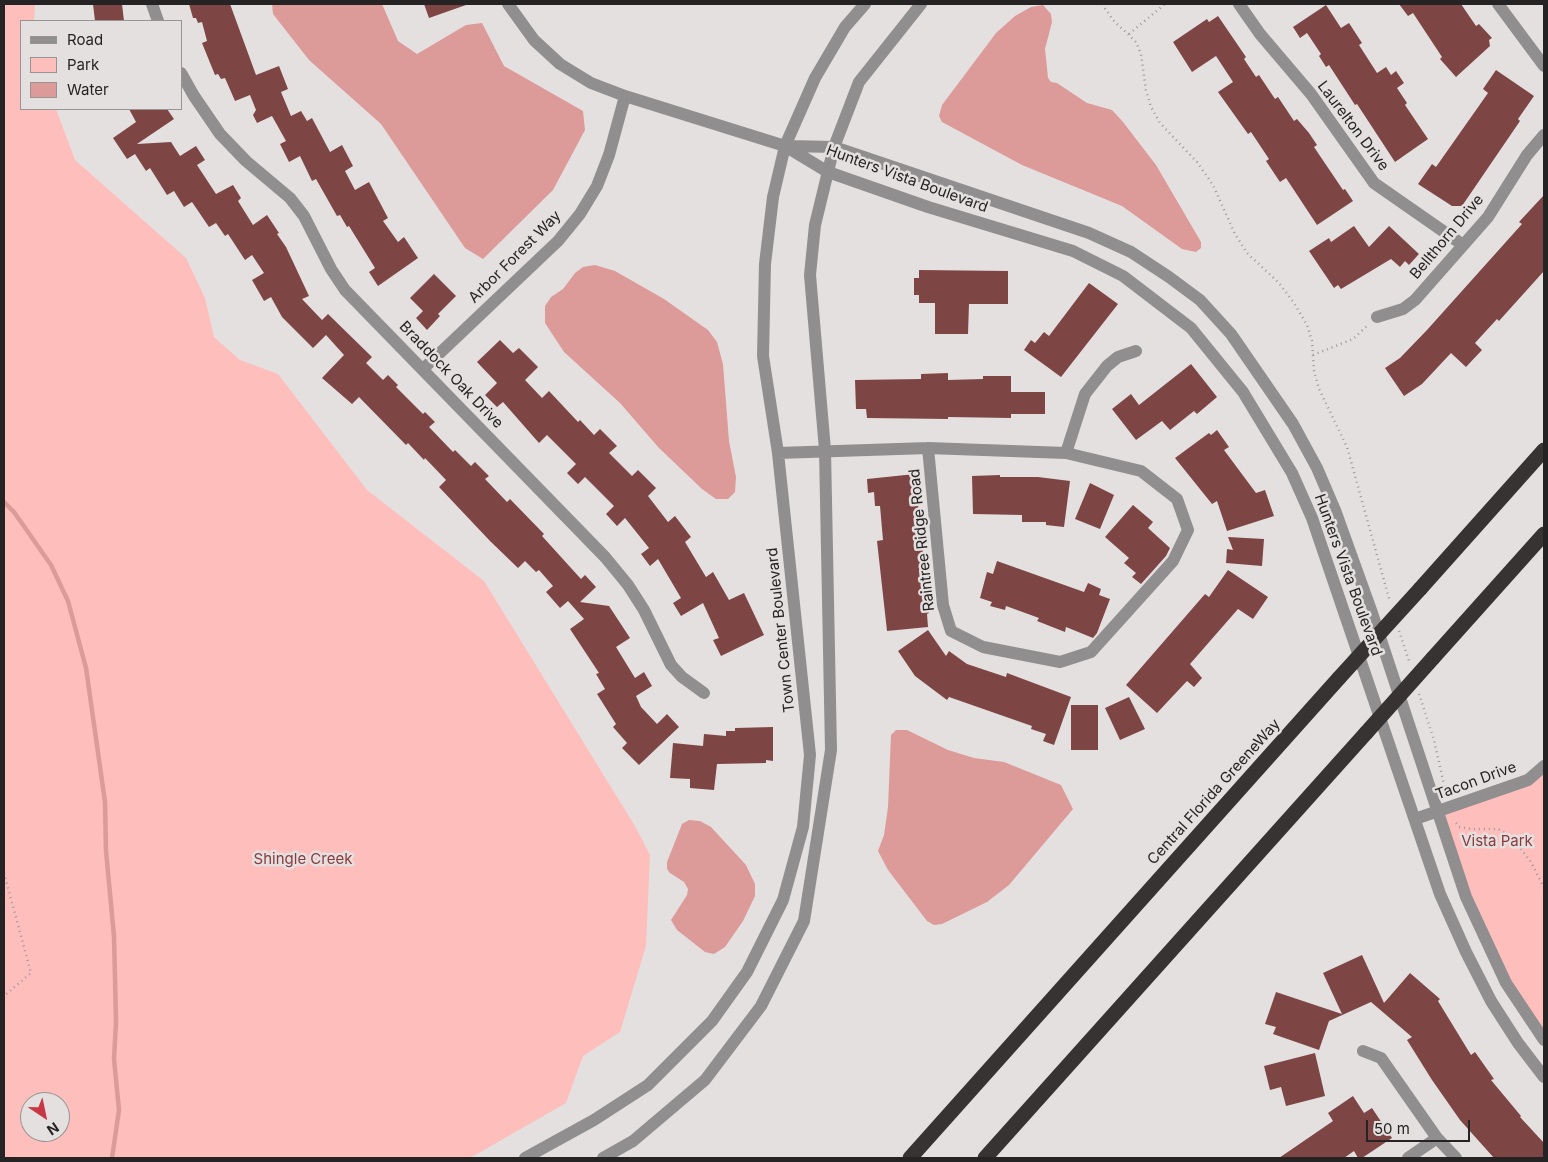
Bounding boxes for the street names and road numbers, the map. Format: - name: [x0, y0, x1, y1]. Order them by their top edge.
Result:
- street label: Laurelton Drive: [1313, 78, 1393, 174]
- street label: Hunters Vista Boulevard: [824, 141, 990, 217]
- street label: Bellthorn Drive: [1406, 191, 1488, 283]
- street label: Arbor Forest Way: [465, 207, 565, 307]
- street label: Braddock Oak Drive: [395, 318, 507, 432]
- street label: Raintree Ridge Road: [906, 468, 938, 612]
- street label: Hunters Vista Boulevard: [1310, 492, 1386, 658]
- street label: Town Center Boulevard: [763, 547, 799, 713]
- street label: Central Florida GreeneWay: [1144, 715, 1284, 869]
- street label: Tacon Drive: [1433, 758, 1519, 804]

